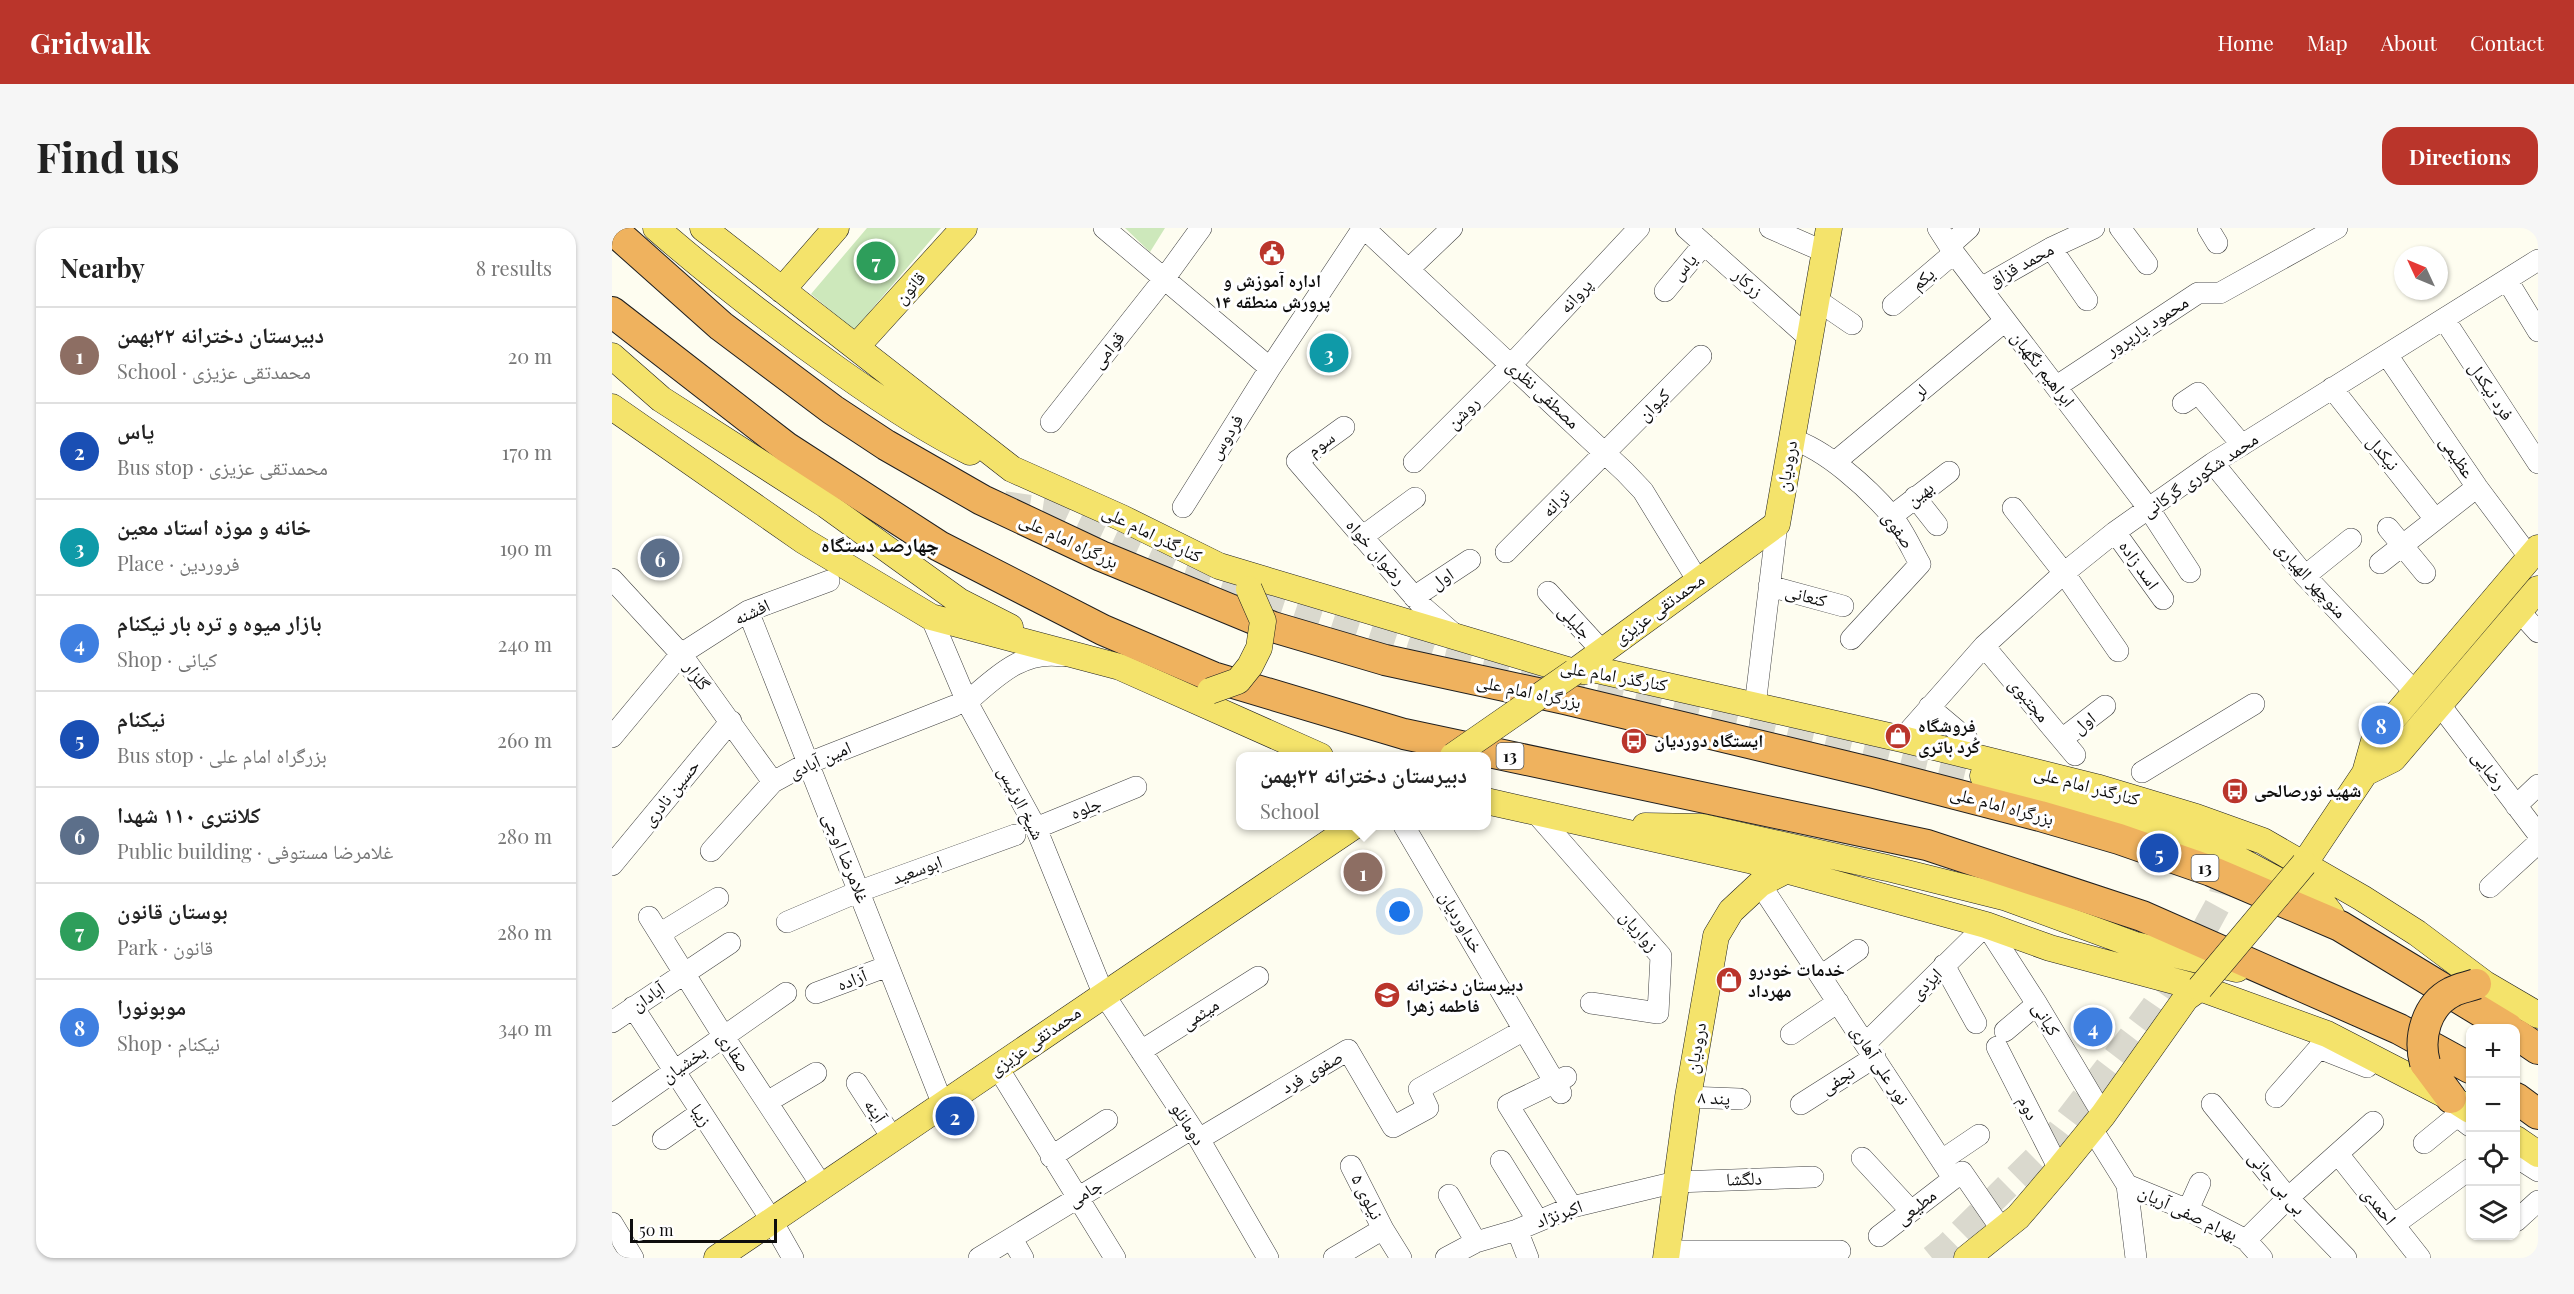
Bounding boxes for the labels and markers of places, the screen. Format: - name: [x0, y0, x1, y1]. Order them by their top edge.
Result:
- pin: 7: [856, 238, 896, 284]
- public building icon: اداره آموزش و پرورش منطقه ۱۴: [1257, 238, 1287, 268]
- place label: اداره آموزش و پرورش منطقه ۱۴: [1214, 268, 1330, 313]
- pin: 3: [1310, 330, 1348, 376]
- pin: 6: [640, 536, 680, 580]
- pin: 8: [2362, 702, 2400, 748]
- place label: فروشگاه کُرد باتری: [1918, 713, 1980, 758]
- shop icon: فروشگاه کُرد باتری: [1883, 721, 1913, 751]
- bus stop icon: ایستگاه دوردیان: [1619, 726, 1649, 756]
- place label: ایستگاه دوردیان: [1654, 728, 1763, 752]
- bus stop icon: شهید نورصالحی: [2220, 776, 2250, 806]
- place label: شهید نورصالحی: [2254, 778, 2361, 802]
- pin: 5: [2140, 830, 2178, 876]
- pin: 1: [1344, 850, 1383, 894]
- place label: خدمات خودرو مهرداد: [1748, 957, 1845, 1002]
- shop icon: خدمات خودرو مهرداد: [1714, 965, 1744, 995]
- place label: دبیرستان دخترانه فاطمه زهرا: [1406, 972, 1523, 1017]
- school or university icon: دبیرستان دخترانه فاطمه زهرا: [1372, 980, 1402, 1010]
- pin: 4: [2074, 1004, 2112, 1050]
- pin: 2: [936, 1094, 974, 1138]

